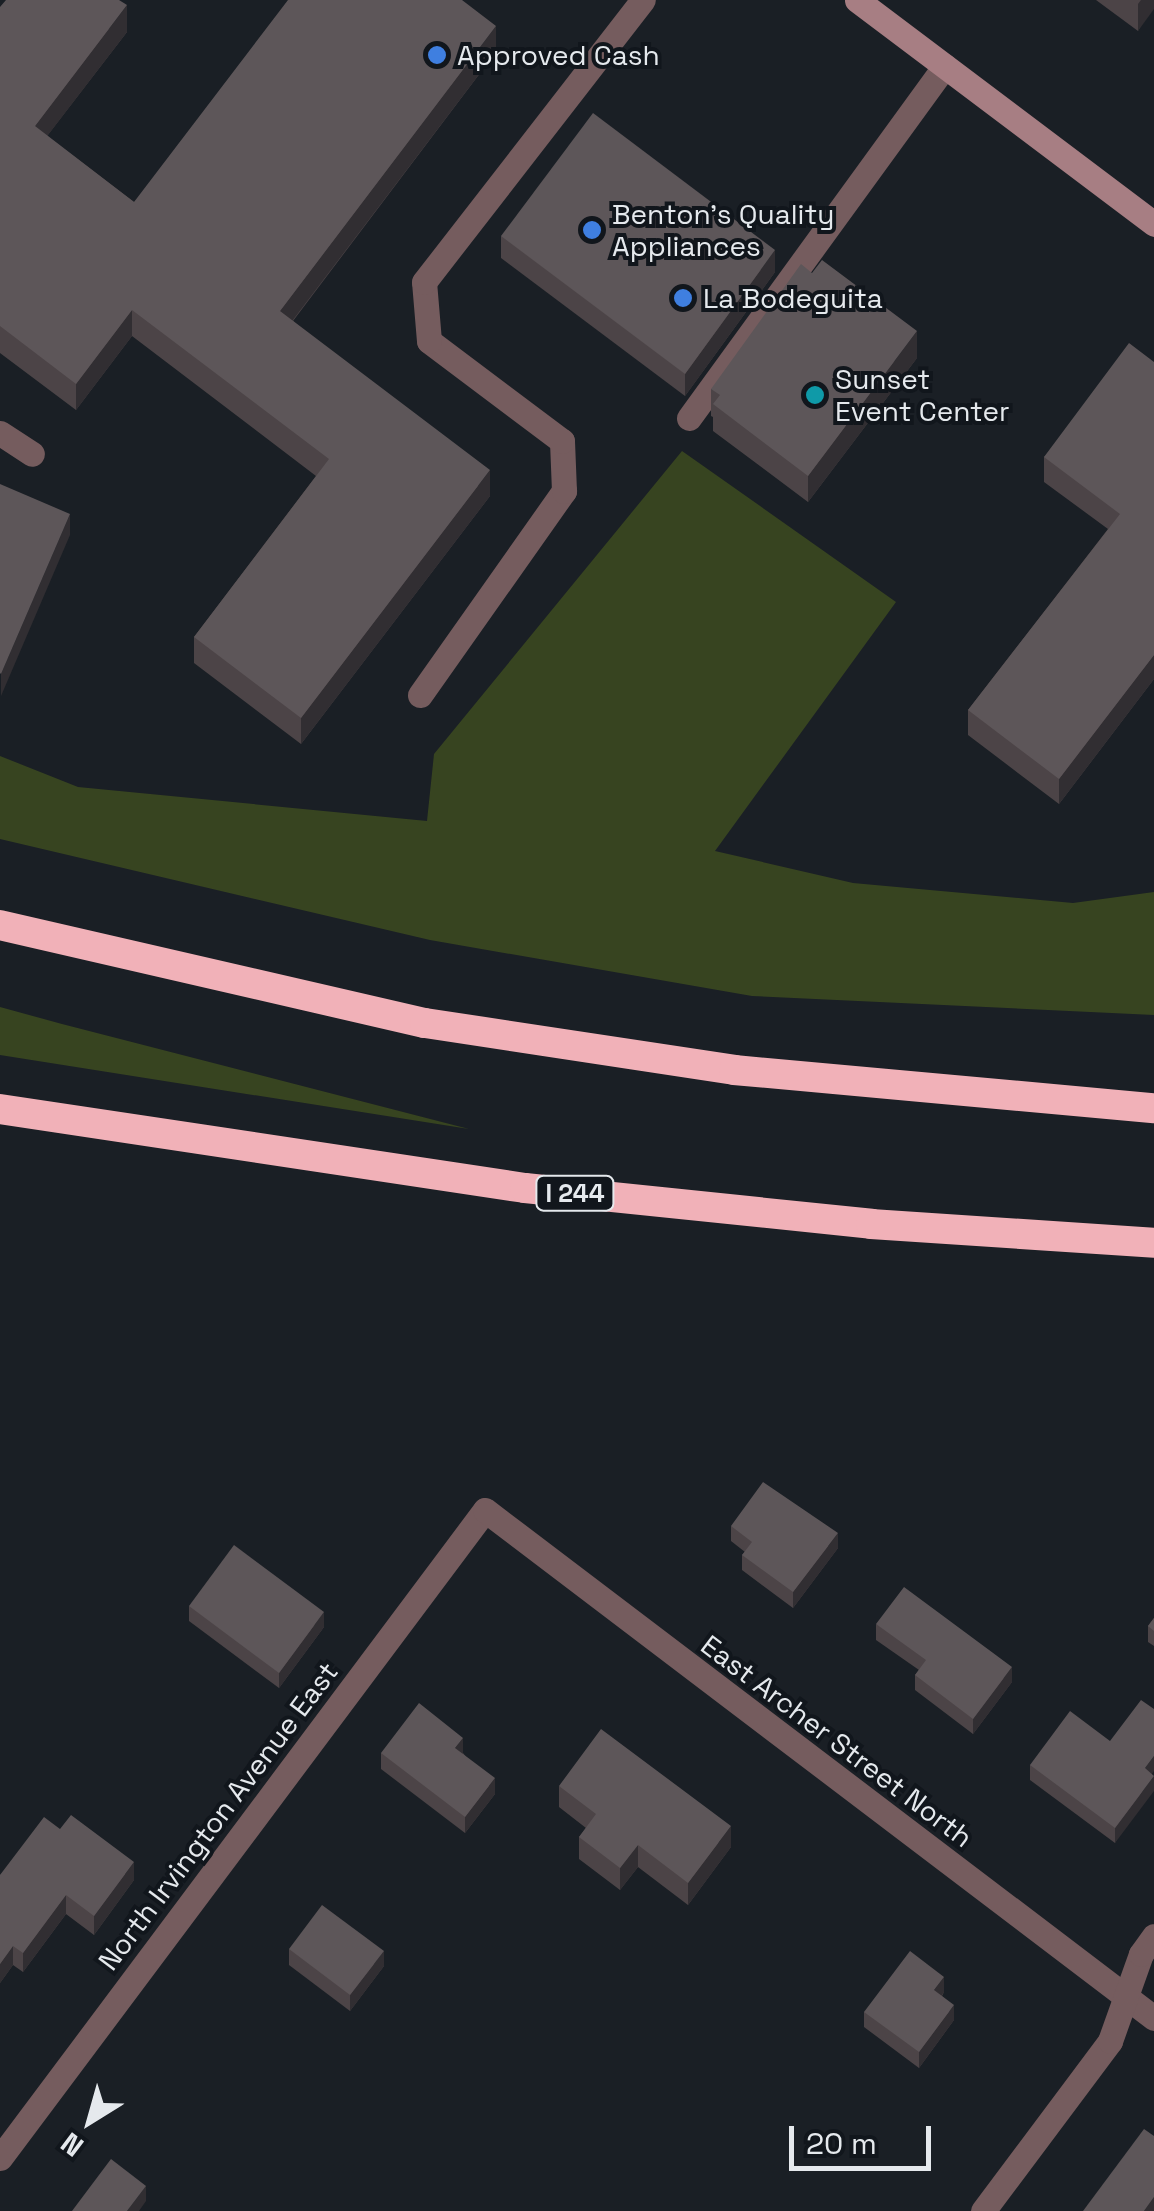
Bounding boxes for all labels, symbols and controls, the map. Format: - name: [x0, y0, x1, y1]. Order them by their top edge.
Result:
- place label: Approved Cash: [457, 38, 660, 72]
- marker: Approved Cash: [426, 44, 448, 66]
- place label: Benton's Quality Appliances: [612, 197, 834, 263]
- marker: Benton's Quality Appliances: [581, 219, 603, 241]
- place label: La Bodeguita: [703, 281, 883, 315]
- marker: La Bodeguita: [672, 287, 694, 309]
- place label: Sunset Event Center: [835, 362, 1010, 428]
- marker: Sunset Event Center: [804, 384, 826, 406]
- road number: I 244: [535, 1173, 615, 1213]
- street label: East Archer Street North: [695, 1628, 979, 1854]
- street label: North Irvington Avenue East: [91, 1655, 345, 1977]
- north arrow: [40, 2071, 140, 2171]
- scale bar: [794, 2106, 936, 2168]
- text: 20 m: [806, 2124, 877, 2163]
- text: N: [54, 2125, 90, 2165]

